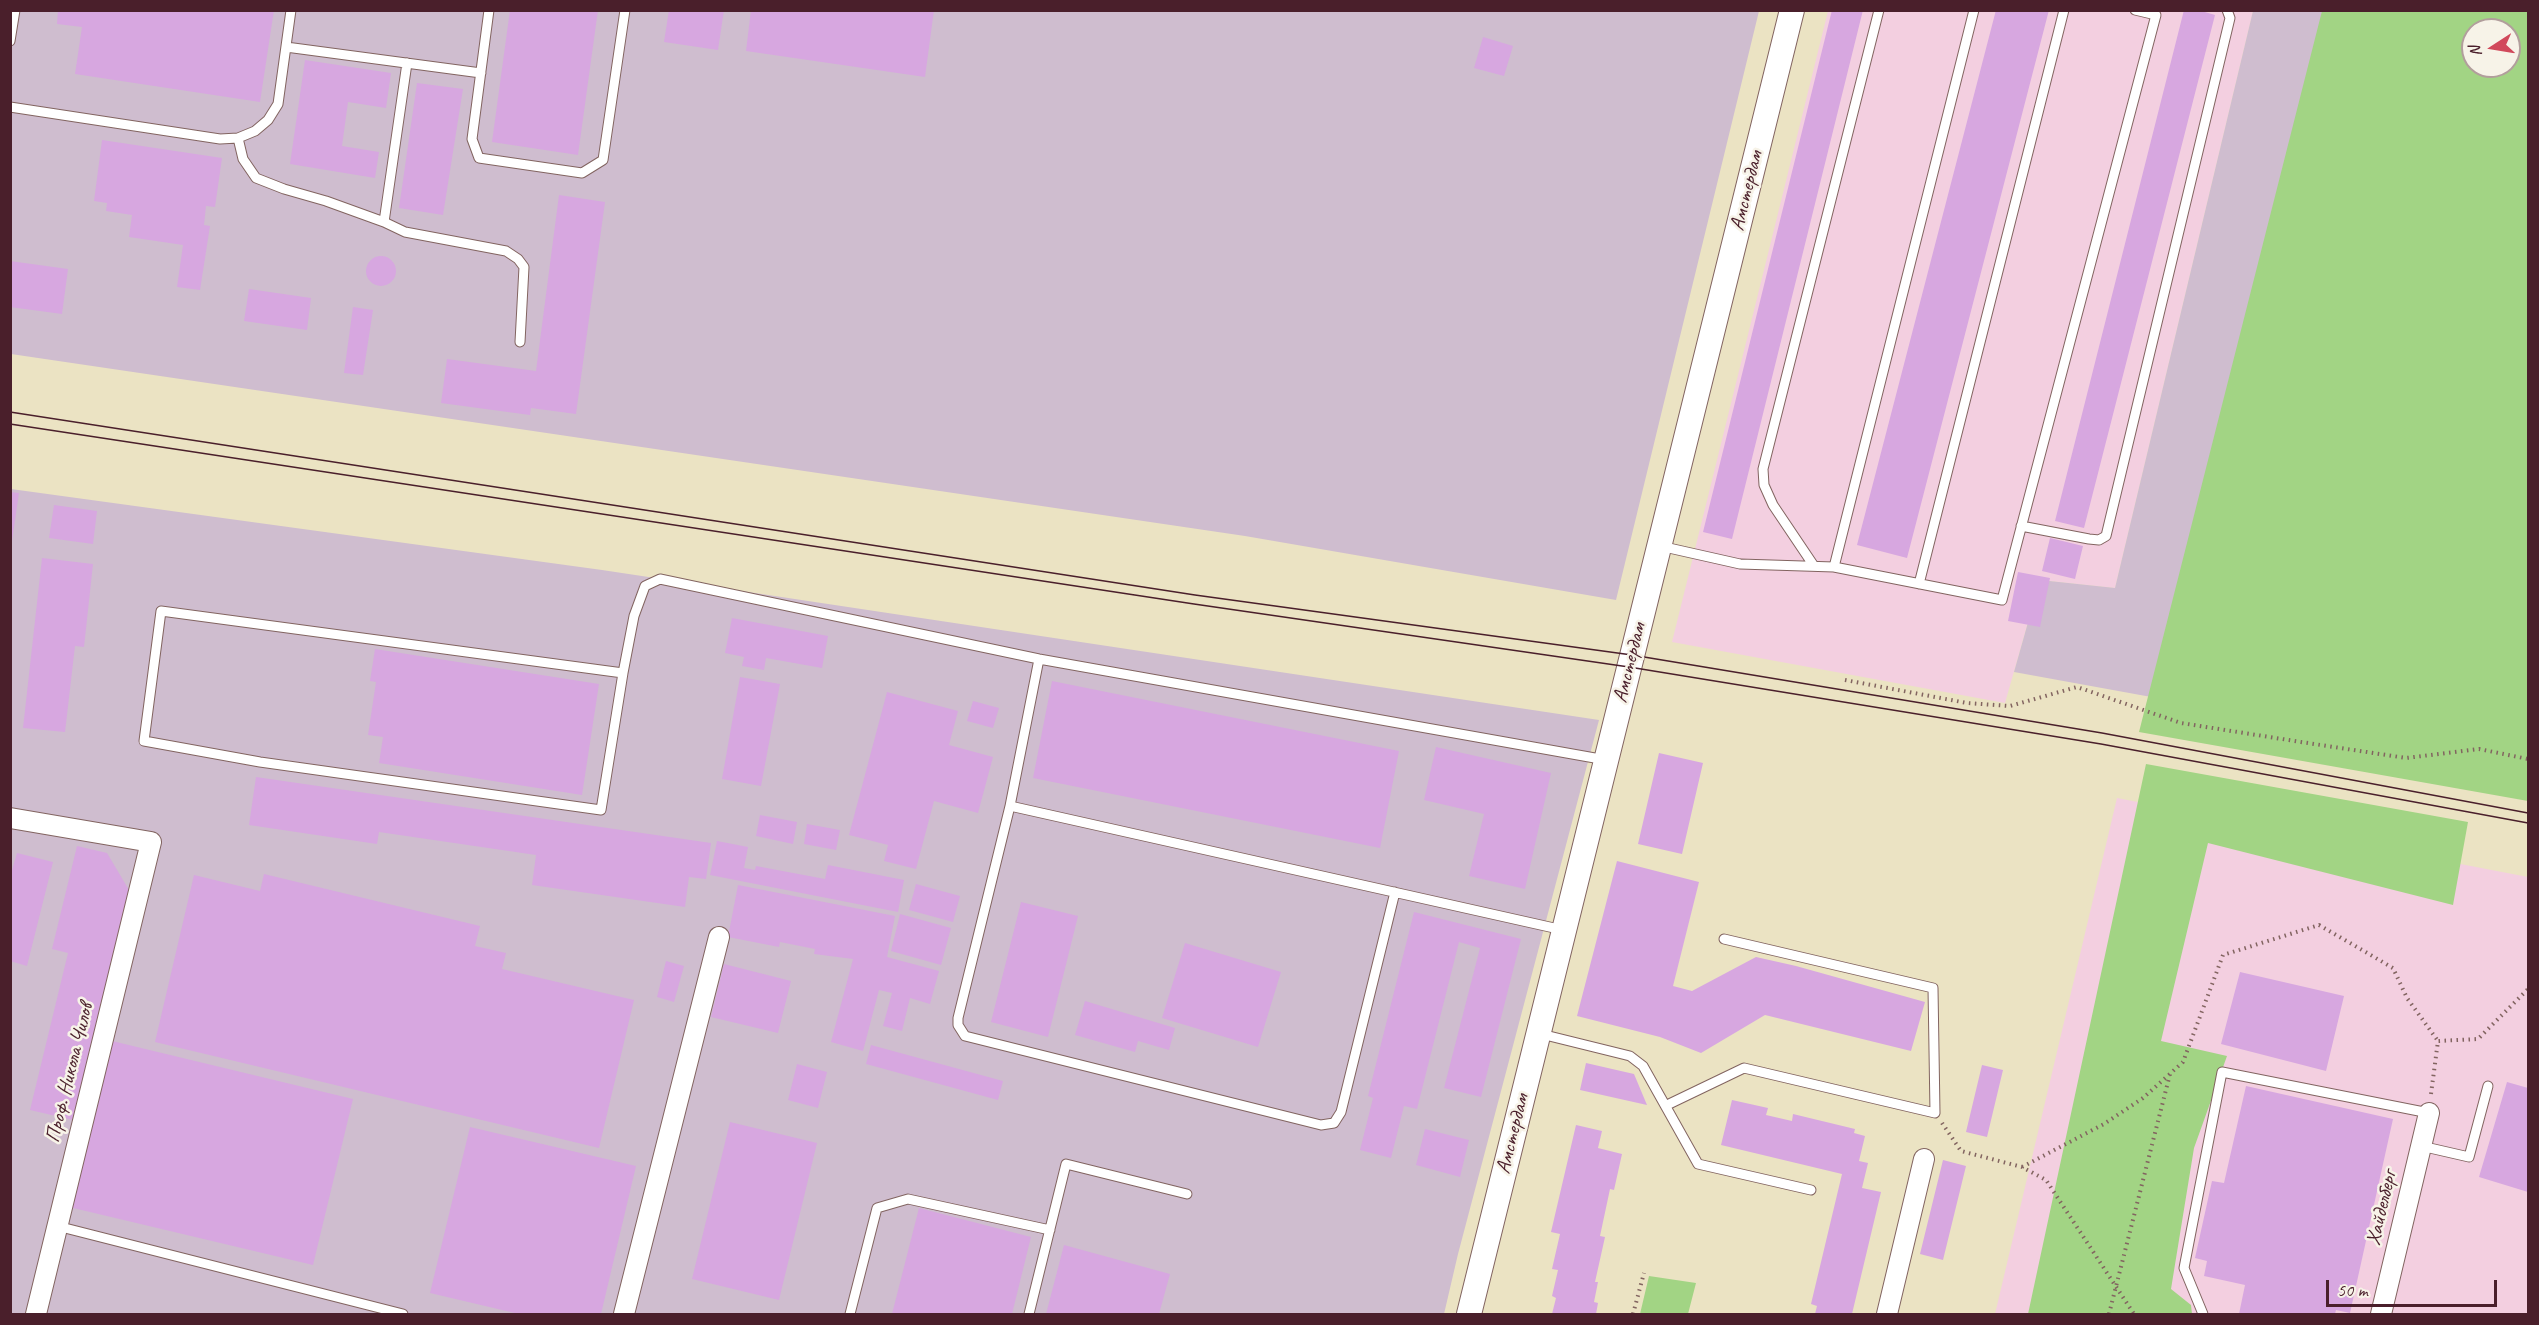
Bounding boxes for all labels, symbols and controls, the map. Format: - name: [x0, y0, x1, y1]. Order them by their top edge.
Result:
- north arrow: [2461, 18, 2521, 78]
- text: N: [2465, 44, 2486, 58]
- street label: Амстердам: [1725, 148, 1769, 234]
- street label: Амстердам: [1608, 620, 1652, 706]
- street label: Проф. Никола Чилов: [41, 1001, 99, 1145]
- street label: Амстердам: [1491, 1091, 1535, 1177]
- street label: Хайделберг: [2361, 1168, 2403, 1248]
- scale bar: [2329, 1268, 2500, 1306]
- text: 50 m: [2337, 1279, 2368, 1301]

